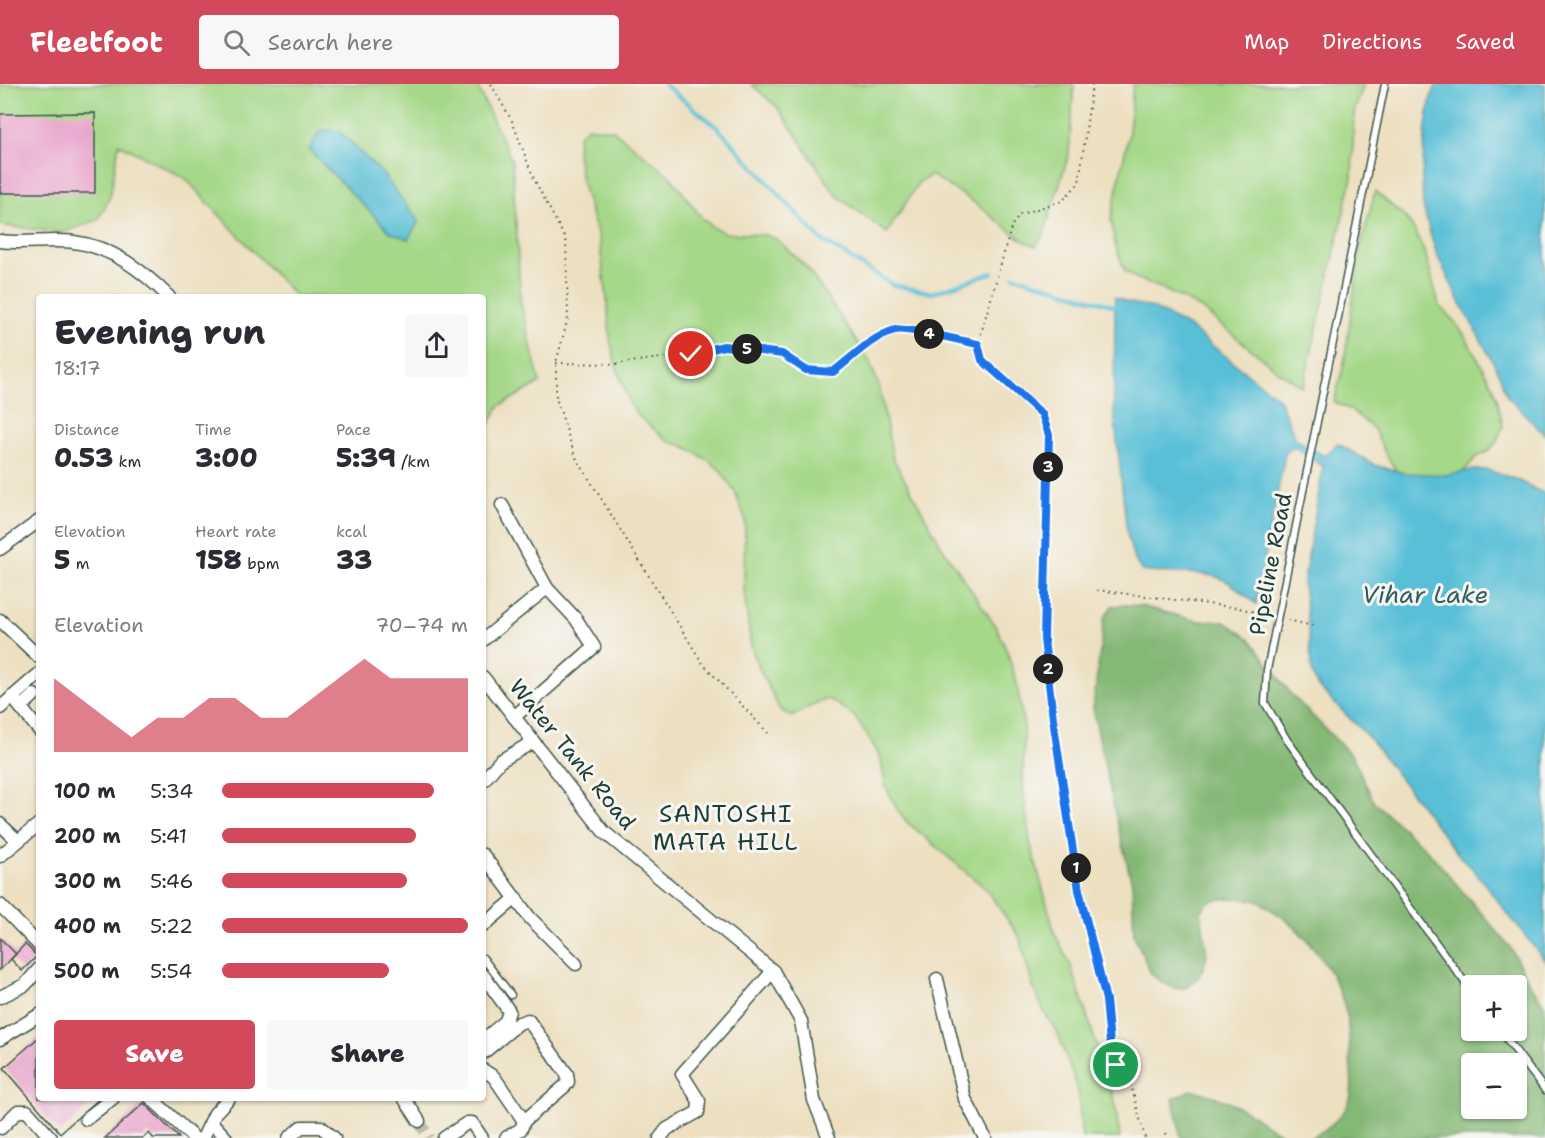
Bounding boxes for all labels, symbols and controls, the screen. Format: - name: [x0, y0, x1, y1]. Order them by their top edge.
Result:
- search box: [199, 15, 619, 69]
- text: Fleetfoot: [30, 23, 163, 61]
- icon: search: [220, 26, 253, 59]
- text: Search here: [268, 28, 393, 57]
- text: Map: [1244, 28, 1289, 56]
- text: Directions: [1322, 28, 1422, 56]
- text: Saved: [1455, 28, 1515, 56]
- text: Evening run: [54, 310, 265, 355]
- button: share: [405, 314, 468, 377]
- pin: 4: [914, 319, 944, 349]
- text: 4: [923, 323, 935, 344]
- pin: [665, 328, 716, 379]
- pin: 5: [732, 334, 762, 364]
- icon: check: [674, 337, 707, 370]
- text: 5: [742, 338, 752, 359]
- text: 18:17: [54, 355, 101, 381]
- text: Distance: [54, 419, 120, 440]
- text: Time: [195, 419, 232, 440]
- text: Pace: [336, 419, 371, 440]
- text: 0.53: [54, 440, 113, 475]
- text: 3:00: [195, 440, 258, 475]
- text: 5:39: [336, 440, 396, 475]
- text: km: [113, 451, 141, 472]
- text: /km: [396, 451, 430, 472]
- pin: 3: [1033, 452, 1063, 482]
- text: 3: [1042, 456, 1054, 477]
- street label: Pipeline Road: [1242, 490, 1299, 638]
- text: Elevation: [54, 521, 126, 542]
- text: Heart rate: [195, 521, 277, 542]
- text: kcal: [336, 521, 367, 542]
- text: 5: [54, 542, 70, 577]
- text: 158: [195, 542, 242, 577]
- text: 33: [336, 542, 372, 577]
- text: m: [70, 553, 90, 574]
- text: bpm: [242, 553, 279, 574]
- water label: Vihar Lake: [1362, 579, 1488, 611]
- text: Elevation: [54, 612, 144, 638]
- text: 70–74 m: [375, 612, 468, 638]
- pin: 2: [1033, 654, 1063, 684]
- text: 2: [1042, 658, 1054, 679]
- street label: Water Tank Road: [503, 673, 642, 836]
- text: 100 m: [54, 778, 116, 804]
- text: 5:34: [150, 778, 193, 804]
- district label: SANTOSHI MATA HILL: [653, 798, 799, 858]
- text: 200 m: [54, 823, 121, 849]
- text: 5:41: [150, 823, 187, 849]
- pin: 1: [1061, 853, 1091, 883]
- text: 1: [1072, 857, 1080, 878]
- text: 300 m: [54, 868, 121, 894]
- text: 5:46: [150, 868, 193, 894]
- text: 400 m: [54, 913, 121, 939]
- text: 5:22: [150, 913, 193, 939]
- text: 500 m: [54, 958, 120, 984]
- text: 5:54: [150, 958, 192, 984]
- map controls: [1461, 975, 1527, 1119]
- button: +: [1461, 975, 1527, 1041]
- button: Save: [54, 1020, 255, 1089]
- button: Share: [267, 1020, 468, 1089]
- pin: [1090, 1039, 1141, 1090]
- icon: arrive: [1099, 1048, 1132, 1081]
- button: −: [1461, 1053, 1527, 1119]

